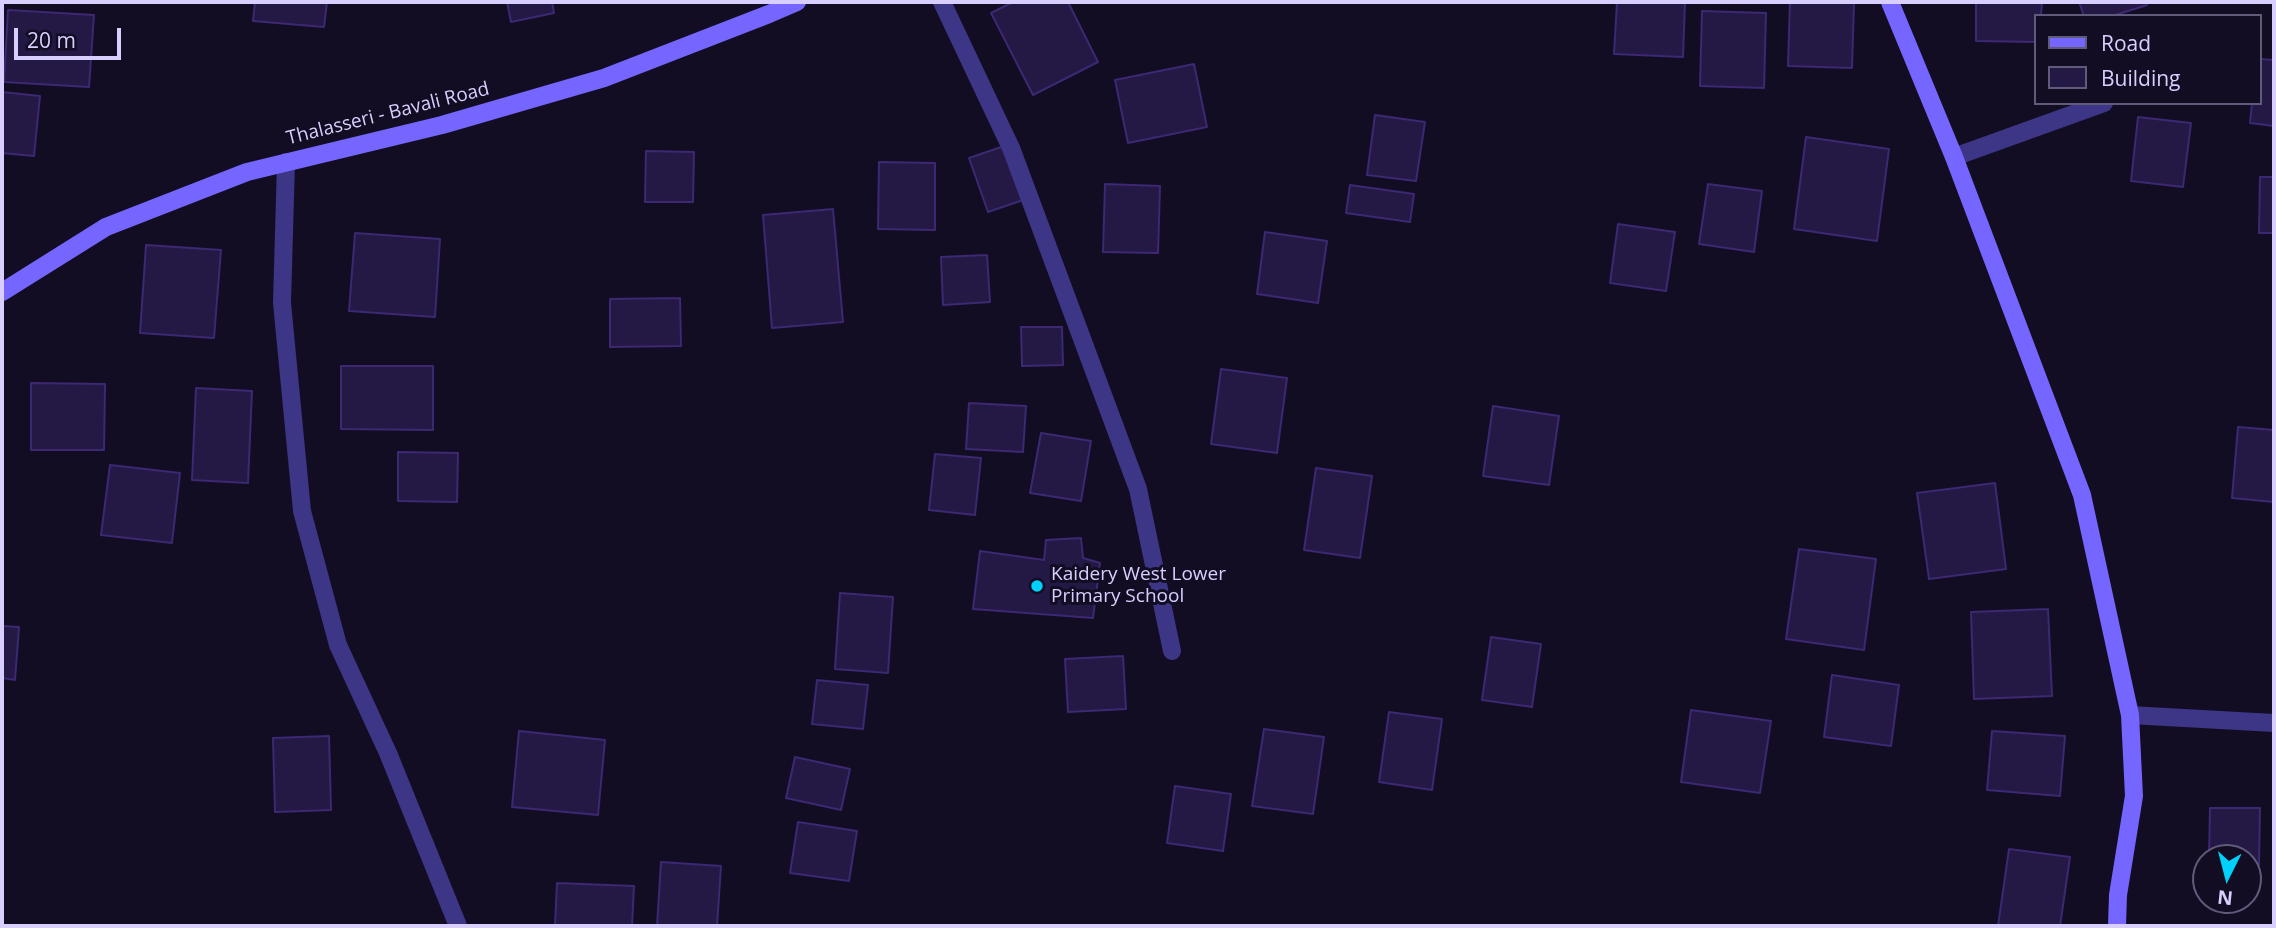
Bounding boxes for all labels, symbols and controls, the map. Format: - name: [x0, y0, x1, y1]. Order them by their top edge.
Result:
- scale bar: [18, 14, 124, 58]
- legend: [2035, 14, 2262, 105]
- text: 20 m: [27, 26, 76, 54]
- text: Road: [2101, 29, 2151, 57]
- text: Building: [2101, 64, 2180, 92]
- street label: Thalasseri - Bavali Road: [284, 78, 492, 150]
- place label: Kaidery West Lower Primary School: [1051, 564, 1226, 608]
- marker: Kaidery West Lower Primary School: [1029, 578, 1045, 594]
- north arrow: [2192, 844, 2262, 914]
- text: N: [2216, 884, 2234, 912]

